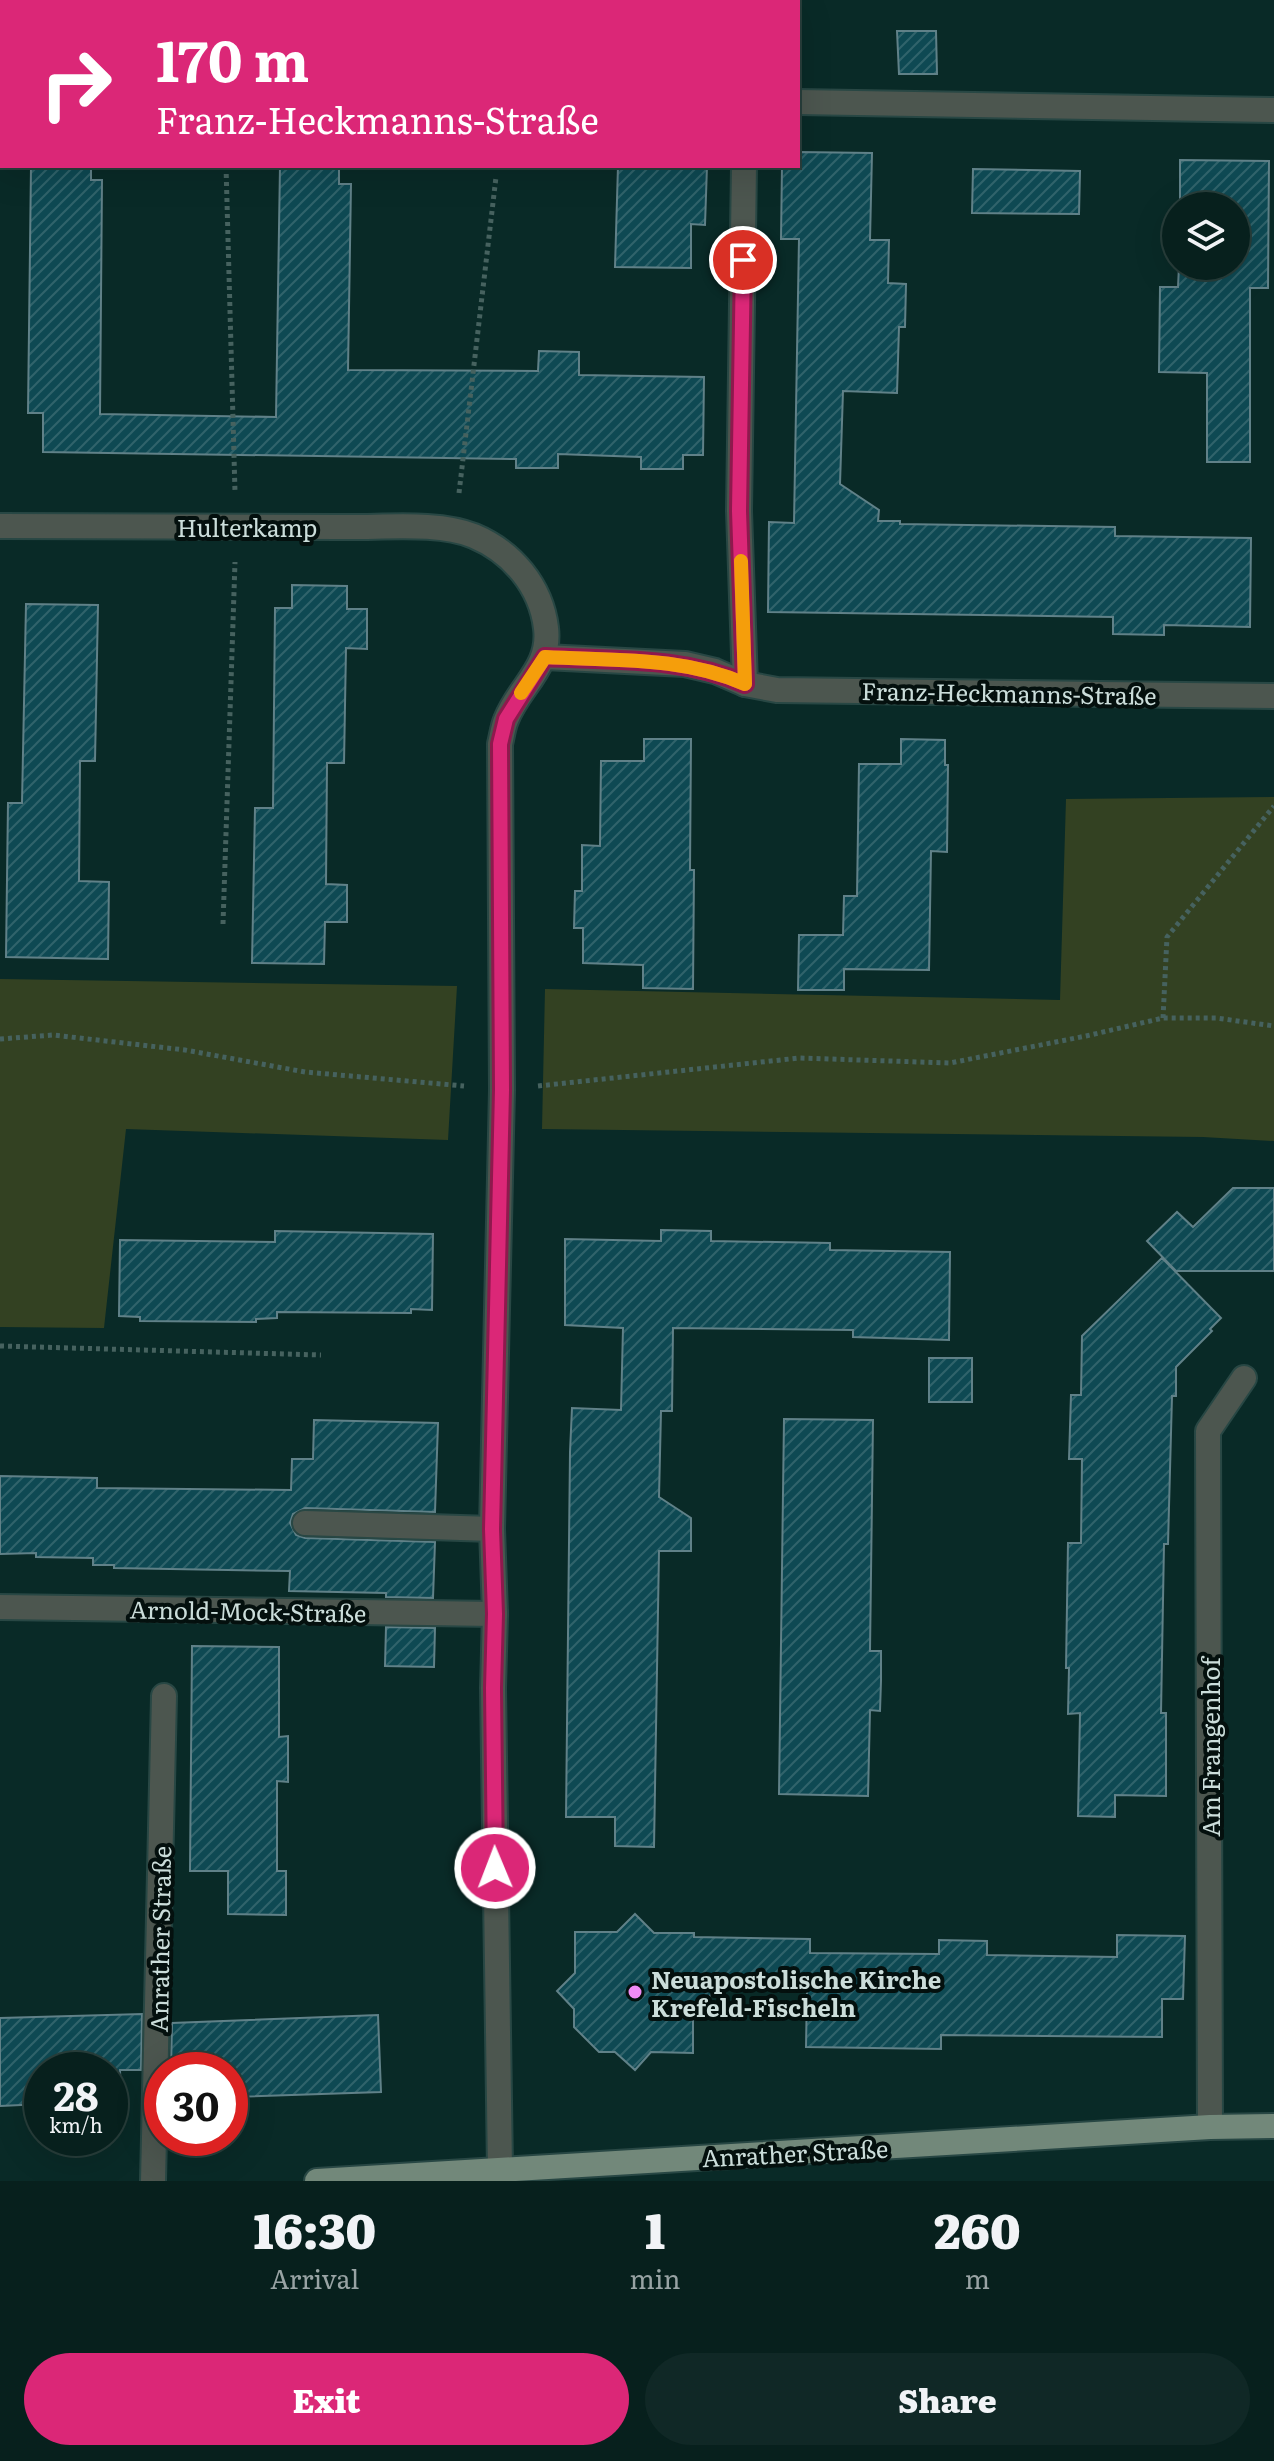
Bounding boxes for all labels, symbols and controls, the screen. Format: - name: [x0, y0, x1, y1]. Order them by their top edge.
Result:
- text: 170 m: [156, 16, 309, 99]
- icon: right: [24, 32, 128, 136]
- text: Franz-Heckmanns-Straße: [156, 92, 599, 145]
- map controls: [1162, 192, 1250, 280]
- button: layers: [1162, 192, 1250, 280]
- pin: [709, 226, 777, 294]
- icon: arrive: [721, 238, 765, 282]
- street label: Hulterkamp: [177, 509, 317, 544]
- street label: Franz-Heckmanns-Straße: [861, 672, 1157, 712]
- street label: Arnold-Mock-Straße: [129, 1590, 367, 1630]
- street label: Am Frangenhof: [1192, 1656, 1227, 1837]
- position arrow: [453, 1826, 537, 1910]
- street label: Anrather Straße: [140, 1845, 178, 2033]
- place label: Neuapostolische Kirche Krefeld-Fischeln: [651, 1961, 941, 2024]
- marker: Neuapostolische Kirche Krefeld-Fischeln: [626, 1983, 644, 2001]
- speed limit sign: 30: [144, 2052, 248, 2156]
- text: 28: [53, 2064, 99, 2123]
- text: km/h: [49, 2109, 103, 2139]
- street label: Anrather Straße: [701, 2130, 889, 2174]
- text: 16:30: [253, 2193, 376, 2264]
- text: 1: [645, 2193, 665, 2264]
- text: 260: [934, 2193, 1021, 2264]
- text: Arrival: [270, 2258, 359, 2297]
- text: min: [629, 2258, 681, 2297]
- text: m: [965, 2258, 990, 2297]
- button: Exit: [24, 2353, 629, 2445]
- button: Share: [645, 2353, 1250, 2445]

